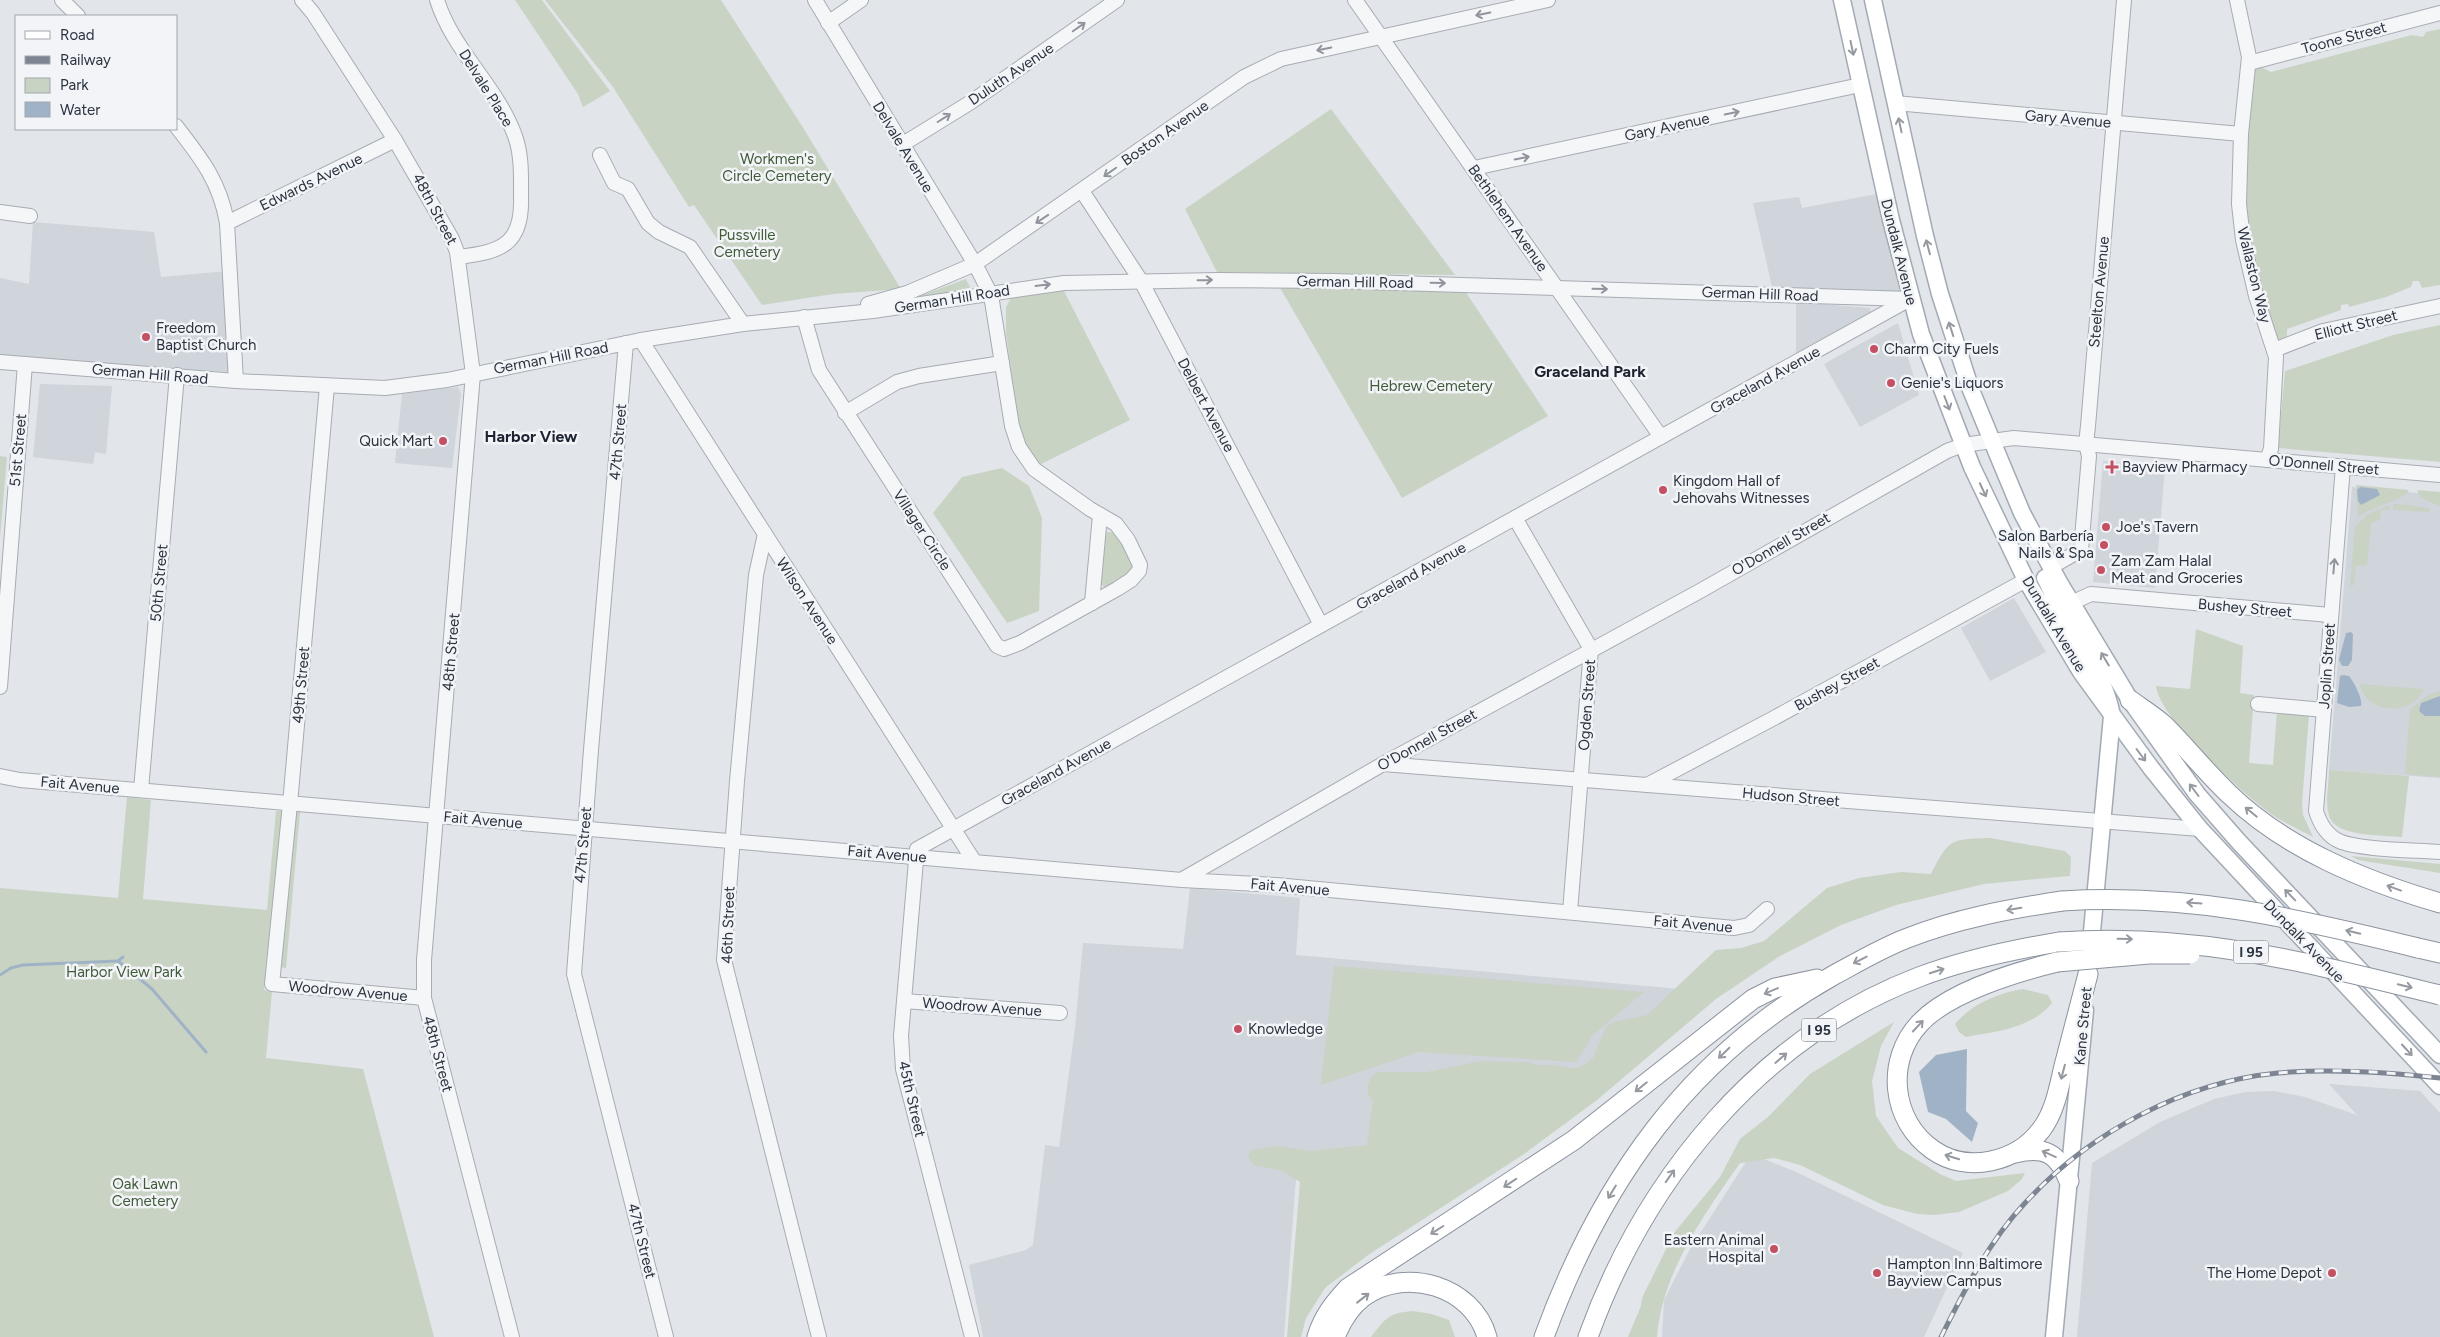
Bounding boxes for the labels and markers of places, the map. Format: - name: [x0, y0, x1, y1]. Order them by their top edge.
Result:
- place label: Freedom Baptist Church: [156, 319, 256, 354]
- marker: Freedom Baptist Church: [140, 331, 152, 343]
- place label: Charm City Fuels: [1884, 340, 1999, 358]
- marker: Charm City Fuels: [1868, 343, 1880, 355]
- place label: Genie's Liquors: [1901, 374, 2003, 392]
- marker: Genie's Liquors: [1885, 377, 1897, 389]
- place label: Quick Mart: [359, 432, 433, 450]
- marker: Quick Mart: [437, 435, 449, 447]
- place label: Bayview Pharmacy: [2122, 458, 2247, 476]
- marker: Bayview Pharmacy: [2106, 461, 2118, 473]
- place label: Kingdom Hall of Jehovahs Witnesses: [1673, 472, 1809, 507]
- marker: Kingdom Hall of Jehovahs Witnesses: [1657, 484, 1669, 496]
- place label: Joe's Tavern: [2116, 518, 2198, 536]
- marker: Joe's Tavern: [2100, 521, 2112, 533]
- place label: Salon Barbería Nails & Spa: [1998, 527, 2094, 562]
- marker: Salon Barbería Nails & Spa: [2098, 539, 2110, 551]
- place label: Zam Zam Halal Meat and Groceries: [2111, 552, 2243, 587]
- marker: Zam Zam Halal Meat and Groceries: [2095, 564, 2107, 576]
- place label: Knowledge: [1248, 1020, 1323, 1038]
- marker: Knowledge: [1232, 1023, 1244, 1035]
- place label: Eastern Animal Hospital: [1664, 1231, 1764, 1266]
- marker: Eastern Animal Hospital: [1768, 1243, 1780, 1255]
- place label: Hampton Inn Baltimore Bayview Campus: [1887, 1255, 2042, 1290]
- place label: The Home Depot: [2207, 1264, 2322, 1282]
- marker: Hampton Inn Baltimore Bayview Campus: [1871, 1267, 1883, 1279]
- marker: The Home Depot: [2326, 1267, 2338, 1279]

